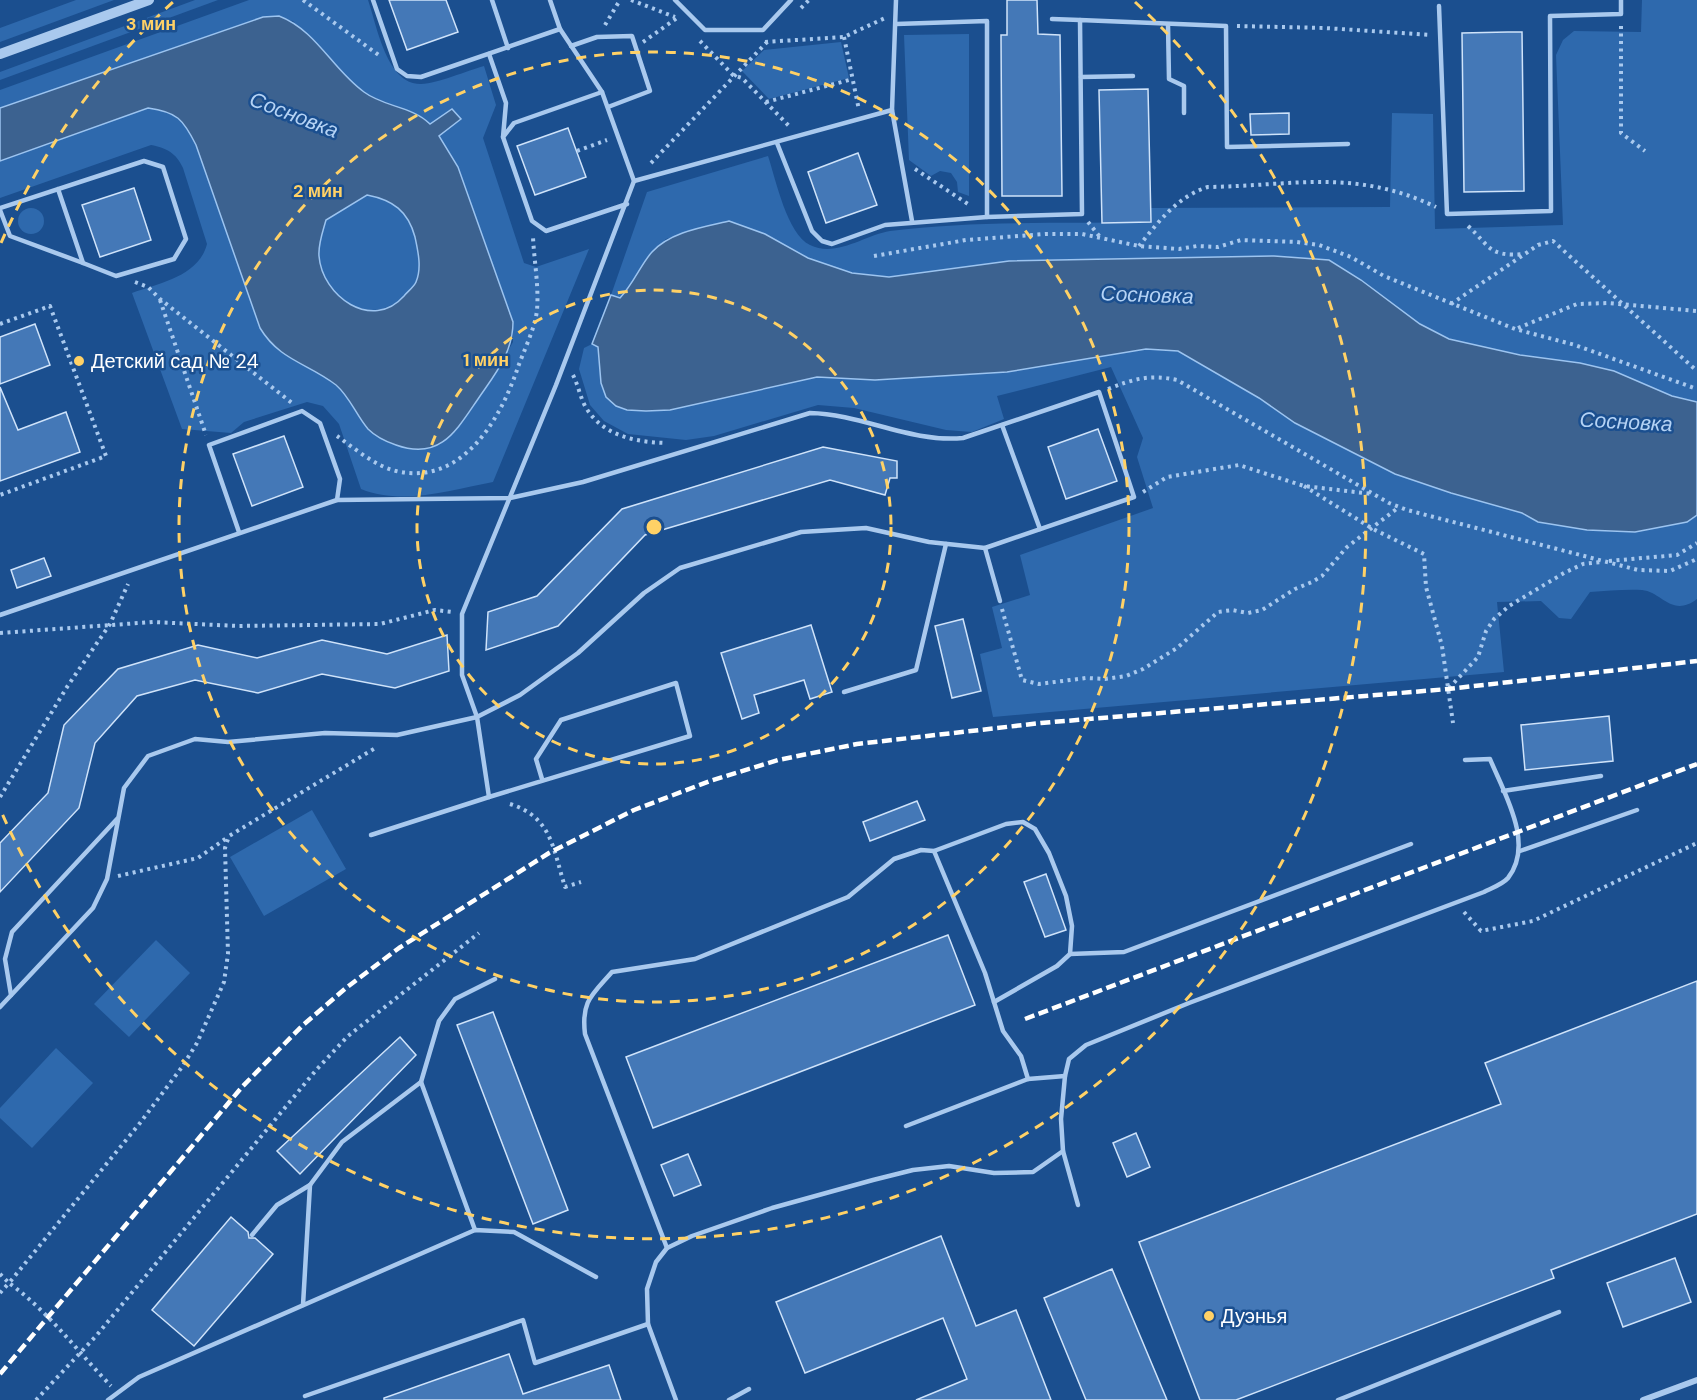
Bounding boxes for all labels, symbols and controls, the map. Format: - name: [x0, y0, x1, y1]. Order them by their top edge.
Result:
- text: 3 мин: [126, 12, 176, 36]
- water label: Сосновка: [246, 85, 342, 145]
- text: 2 мин: [293, 179, 343, 203]
- water label: Сосновка: [1100, 279, 1194, 311]
- place label: Детский сад № 24: [91, 348, 259, 374]
- text: 1 мин: [463, 348, 509, 372]
- marker: Детский сад № 24: [72, 354, 86, 368]
- water label: Сосновка: [1579, 406, 1673, 438]
- centre of rings: [644, 517, 664, 537]
- place label: Дуэнья: [1221, 1303, 1287, 1329]
- marker: Дуэнья: [1202, 1309, 1216, 1323]

